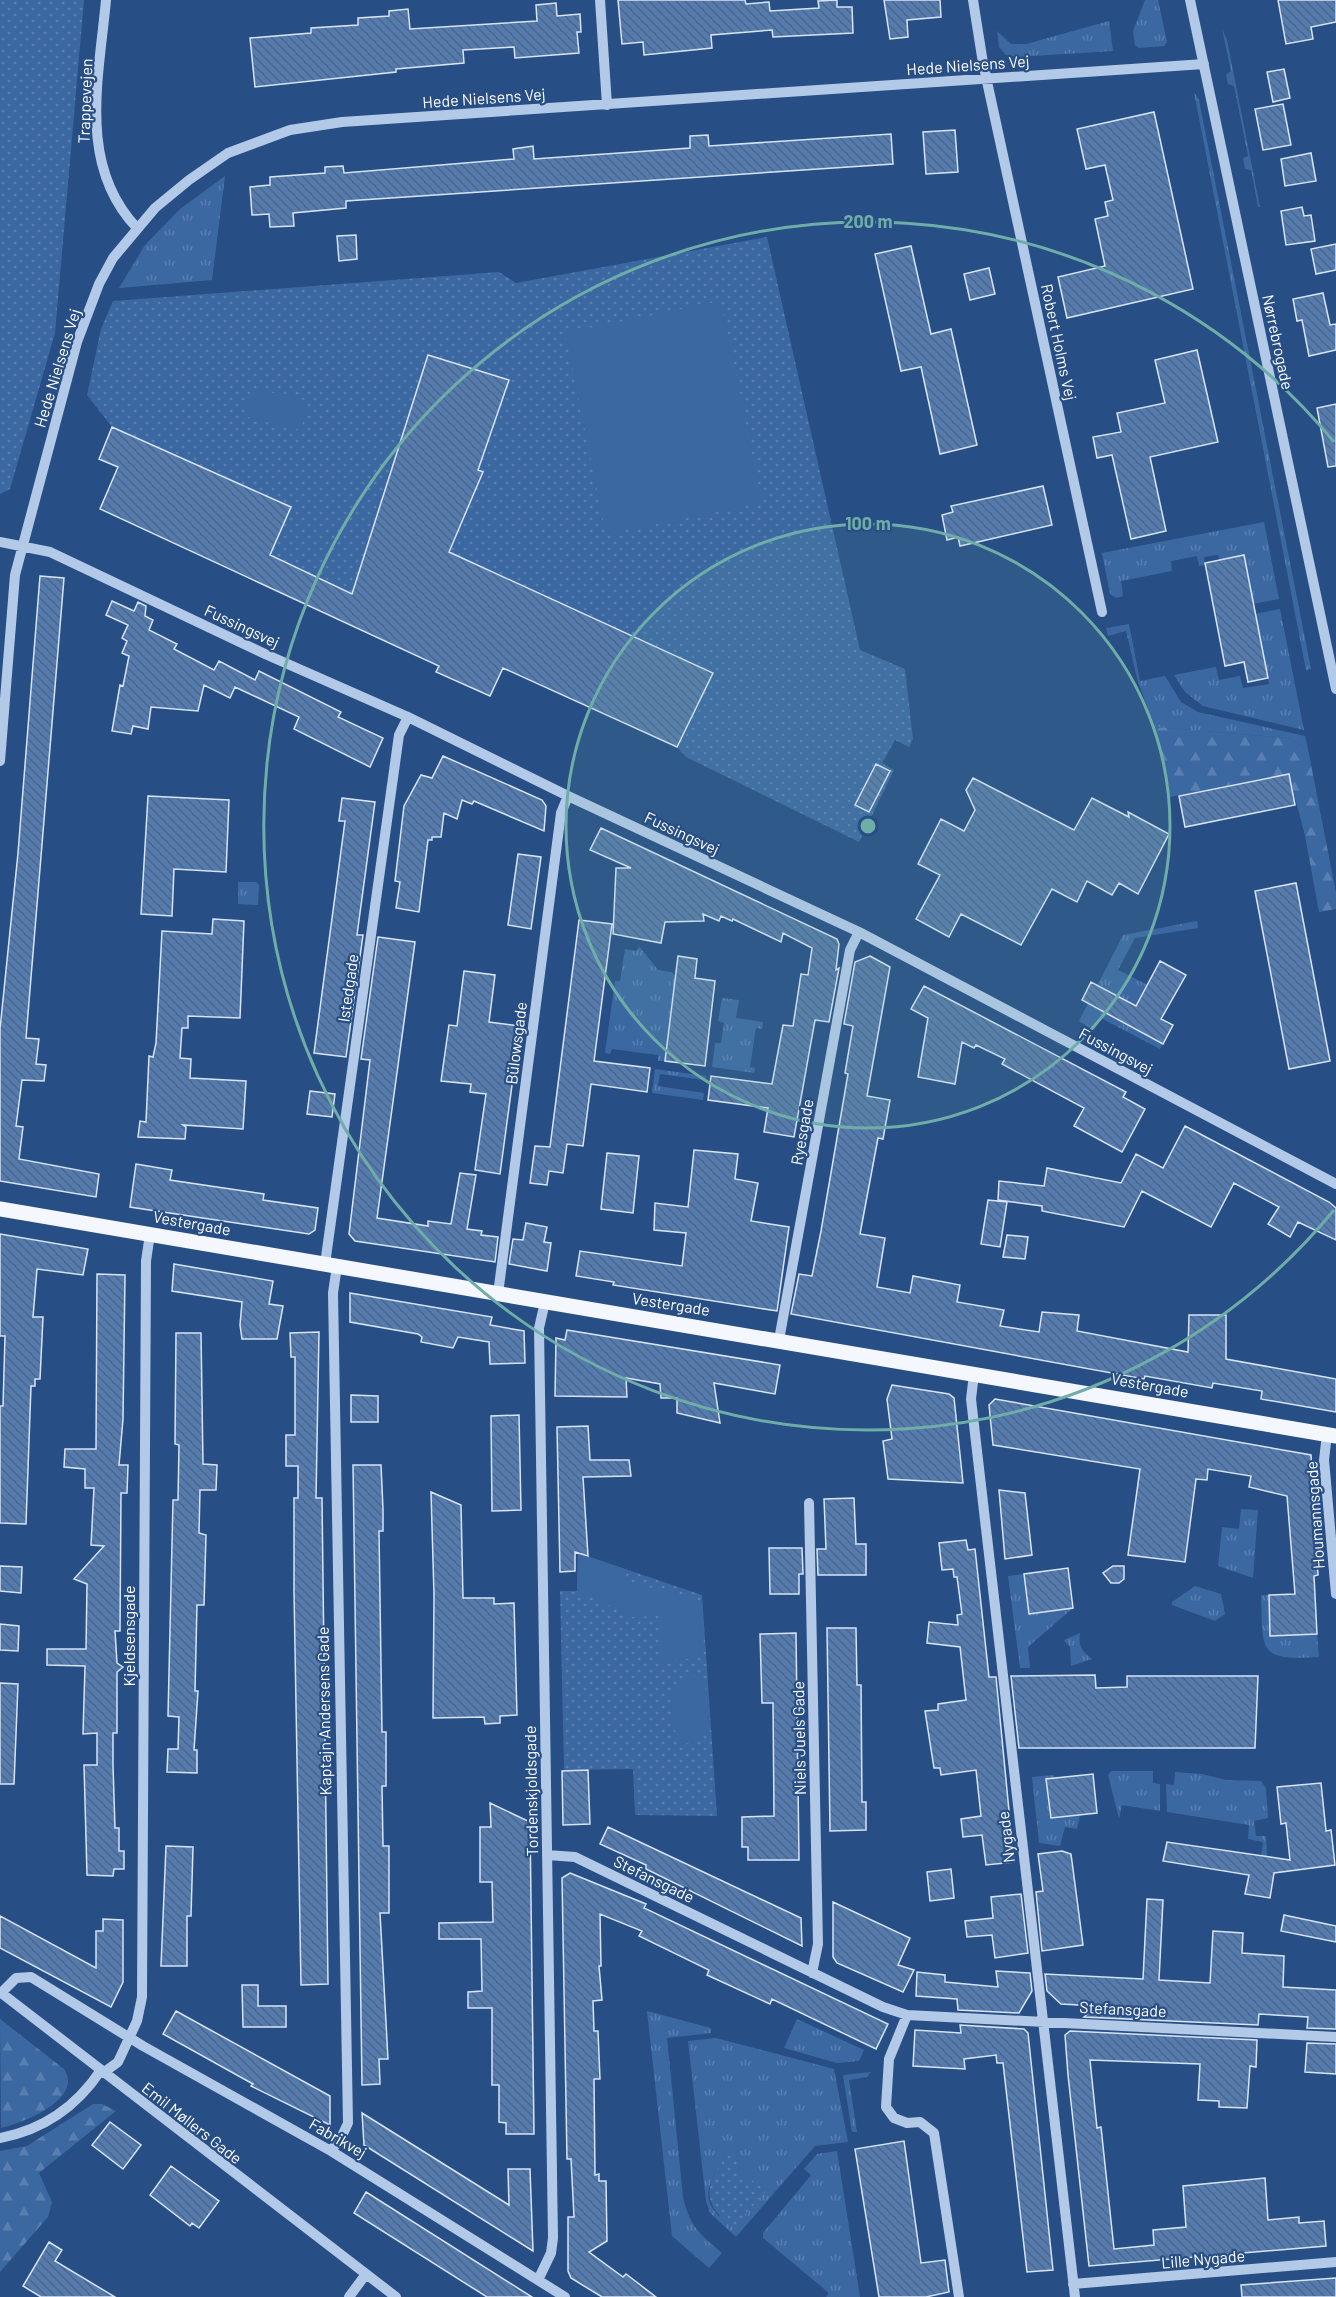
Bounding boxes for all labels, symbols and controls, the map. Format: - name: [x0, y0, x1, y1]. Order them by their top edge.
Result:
- street label: Hede Nielsens Vej: [906, 51, 1030, 78]
- street label: Trappevejen: [74, 58, 95, 144]
- street label: Hede Nielsens Vej: [422, 84, 546, 111]
- text: 200 m: [843, 210, 893, 232]
- street label: Robert Holms Vej: [1038, 282, 1081, 402]
- street label: Nørrebrogade: [1259, 293, 1298, 391]
- street label: Hede Nielsens Vej: [29, 306, 84, 430]
- text: 100 m: [845, 512, 891, 534]
- street label: Fussingsvej: [202, 600, 283, 651]
- street label: Fussingsvej: [642, 807, 723, 858]
- centre of rings: [858, 816, 878, 836]
- street label: Istedgade: [333, 953, 362, 1023]
- street label: Bülowsgade: [501, 1000, 530, 1085]
- street label: Fussingsvej: [1076, 1023, 1156, 1078]
- street label: Ryesgade: [786, 1097, 817, 1167]
- street label: Vestergade: [152, 1206, 232, 1239]
- street label: Vestergade: [631, 1288, 711, 1319]
- street label: Vestergade: [1110, 1368, 1190, 1401]
- street label: Houmannsgade: [1301, 1460, 1328, 1570]
- street label: Kjeldsensgade: [119, 1585, 138, 1687]
- street label: Kaptajn Andersens Gade: [313, 1627, 334, 1796]
- street label: Niels Juels Gade: [788, 1681, 809, 1795]
- street label: Tordenskjoldsgade: [520, 1725, 541, 1857]
- street label: Nygade: [993, 1810, 1018, 1864]
- street label: Stefansgade: [611, 1851, 698, 1906]
- street label: Stefansgade: [1079, 1997, 1167, 2020]
- street label: Emil Møllers Gade: [139, 2078, 246, 2167]
- street label: Fabrikvej: [306, 2114, 370, 2162]
- street label: Lille Nygade: [1160, 2245, 1246, 2272]

